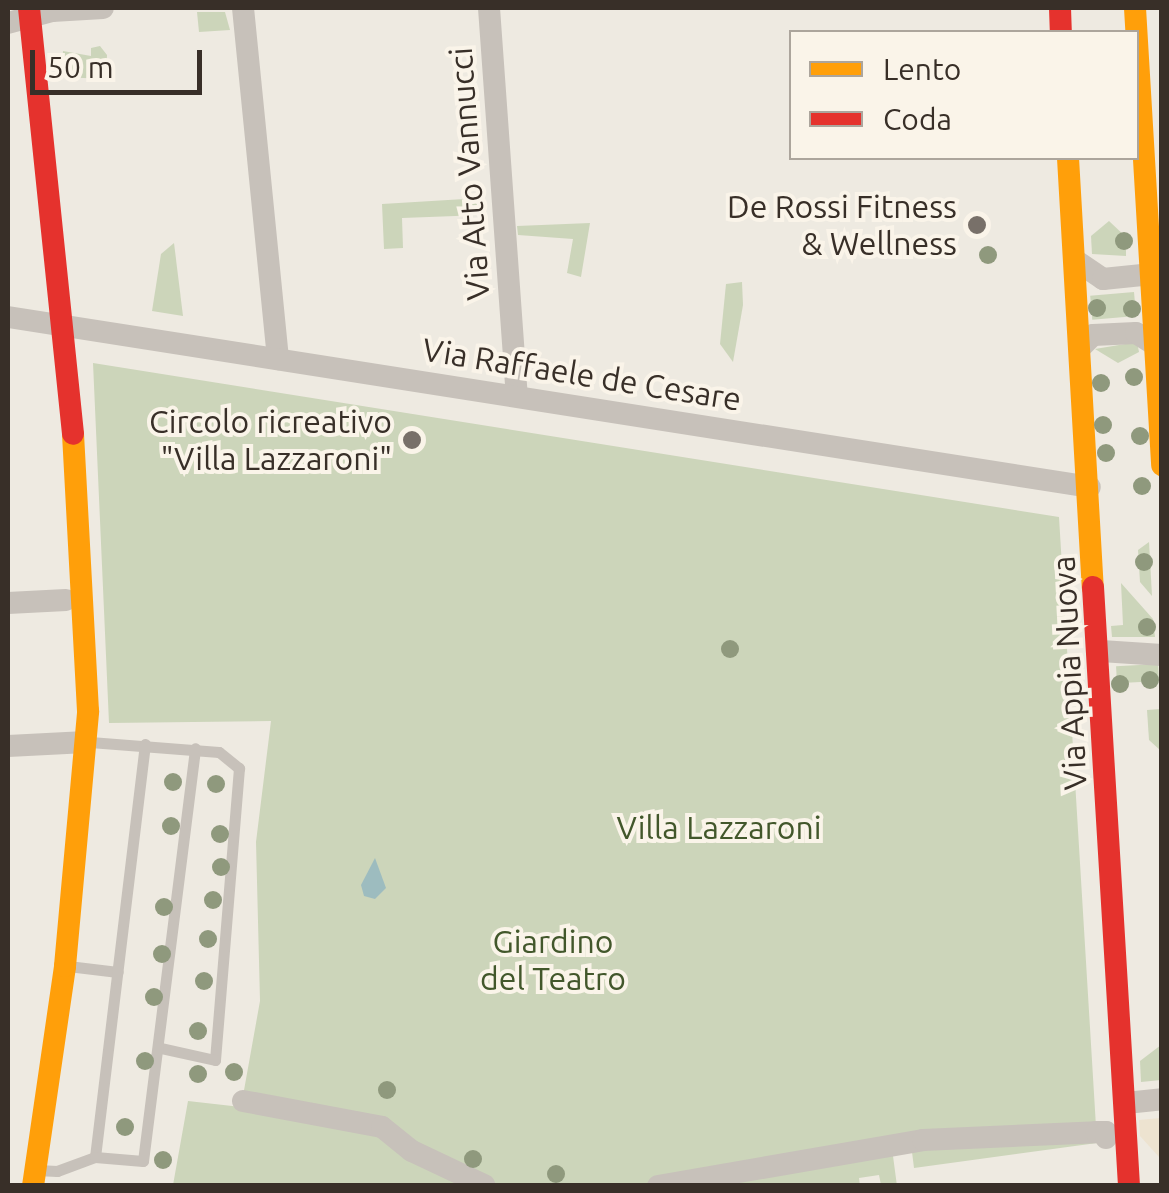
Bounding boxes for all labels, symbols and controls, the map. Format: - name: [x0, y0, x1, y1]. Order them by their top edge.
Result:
- scale bar: [35, 30, 208, 92]
- legend: [789, 30, 1139, 160]
- street label: Via Atto Vannucci: [441, 46, 497, 302]
- text: 50 m: [47, 50, 114, 84]
- text: Lento: [883, 52, 961, 86]
- text: Coda: [883, 102, 952, 136]
- place label: De Rossi Fitness & Wellness: [727, 188, 957, 263]
- marker: De Rossi Fitness & Wellness: [966, 214, 988, 236]
- street label: Via Raffaele de Cesare: [420, 330, 744, 418]
- place label: Circolo ricreativo "Villa Lazzaroni": [149, 403, 392, 478]
- marker: Circolo ricreativo "Villa Lazzaroni": [401, 429, 423, 451]
- street label: Via Appia Nuova: [1044, 555, 1094, 791]
- park label: Villa Lazzaroni: [616, 808, 822, 846]
- park label: Giardino del Teatro: [480, 923, 626, 998]

